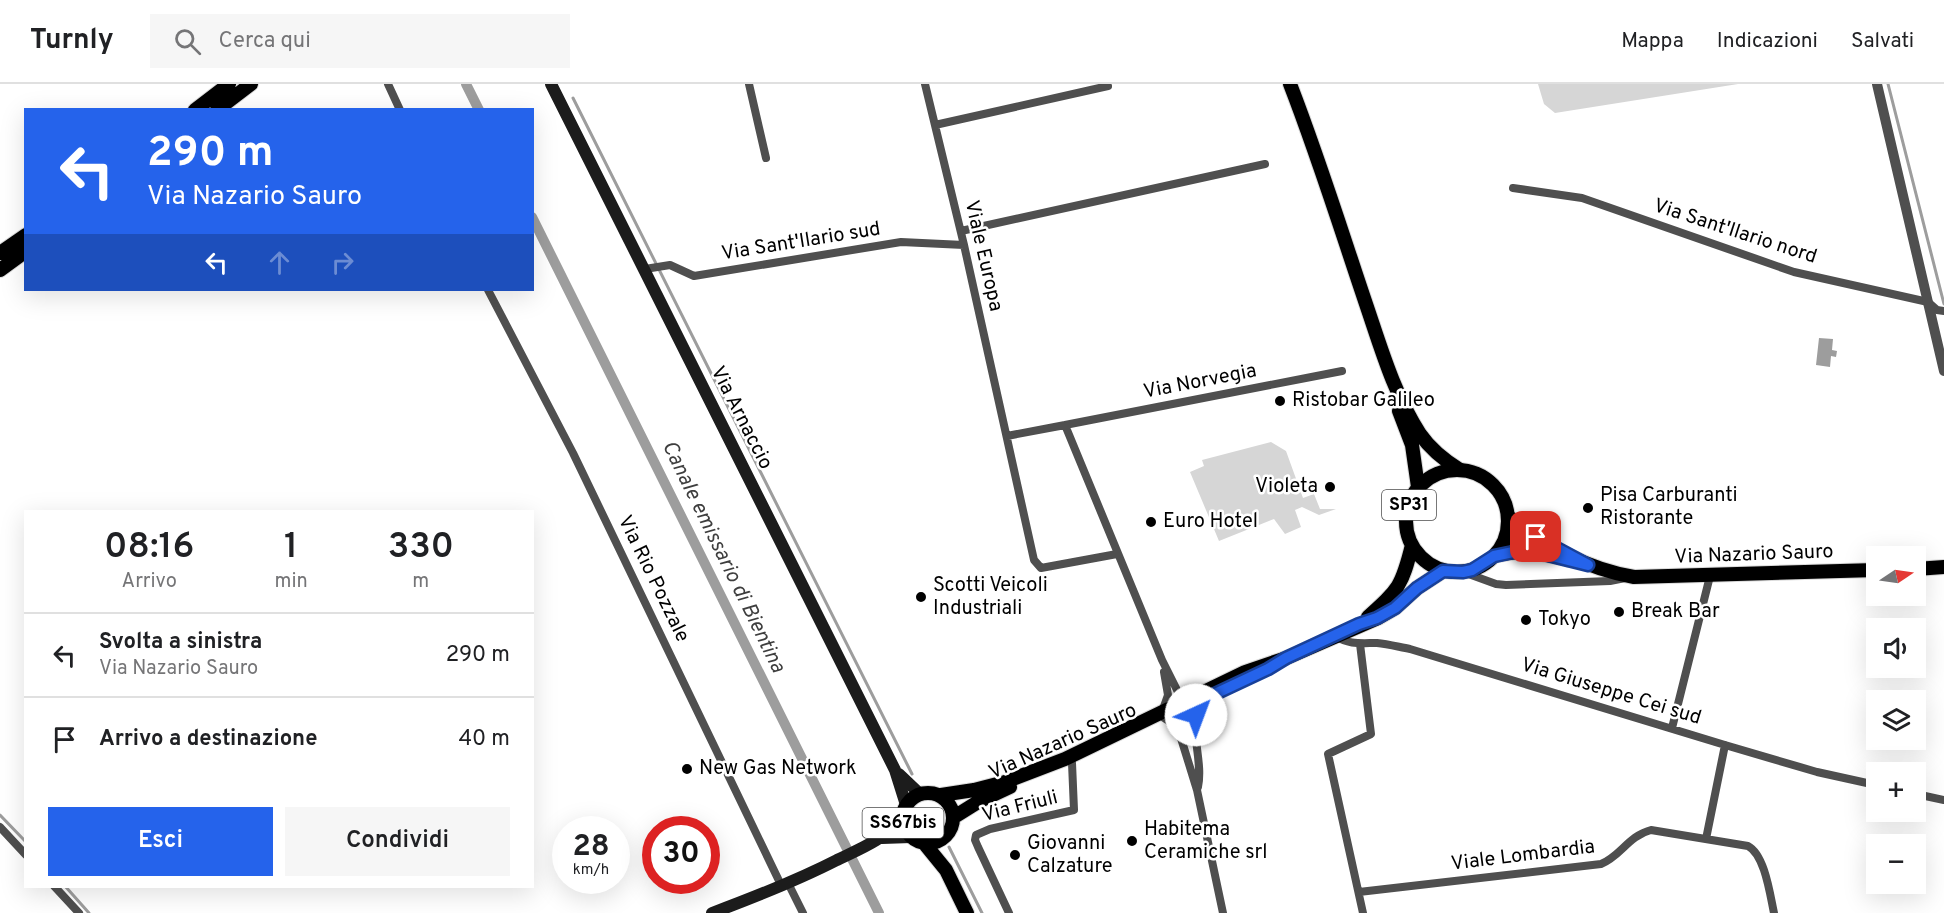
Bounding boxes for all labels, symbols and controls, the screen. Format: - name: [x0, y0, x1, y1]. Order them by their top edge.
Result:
- search box: [150, 14, 570, 68]
- text: Turnly: [30, 23, 114, 59]
- icon: search: [171, 25, 204, 58]
- text: Cerca qui: [219, 28, 311, 55]
- text: Mappa: [1621, 28, 1684, 55]
- text: Indicazioni: [1717, 28, 1818, 55]
- text: Salvati: [1851, 28, 1914, 55]
- text: 290 m: [147, 128, 274, 181]
- icon: left: [48, 132, 126, 210]
- text: Via Nazario Sauro: [147, 180, 362, 214]
- street label: Via Sant'Ilario nord: [1650, 193, 1820, 271]
- street label: Viale Europa: [958, 198, 1008, 314]
- street label: Via Sant'Ilario sud: [720, 217, 882, 267]
- icon: left: [200, 246, 233, 279]
- icon: ahead: [263, 246, 296, 279]
- icon: right: [326, 246, 359, 279]
- street label: Via Norvegia: [1141, 358, 1259, 406]
- street label: Via Arnaccio: [704, 362, 778, 474]
- place label: Ristobar Galileo: [1292, 388, 1435, 414]
- marker: Ristobar Galileo: [1273, 394, 1287, 408]
- water label: Canale emissario di Bientina: [655, 436, 791, 678]
- place label: Violeta: [1255, 474, 1318, 500]
- marker: Violeta: [1323, 480, 1337, 494]
- place label: Pisa Carburanti Ristorante: [1600, 483, 1737, 532]
- road number: SP31: [1382, 490, 1436, 520]
- marker: Pisa Carburanti Ristorante: [1581, 501, 1595, 515]
- place label: Euro Hotel: [1163, 509, 1258, 535]
- street label: Via Rio Pozzale: [611, 511, 695, 647]
- pin: [1510, 511, 1561, 562]
- marker: Euro Hotel: [1144, 515, 1158, 529]
- icon: arrive: [1519, 520, 1552, 553]
- text: 08:16: [104, 525, 194, 571]
- text: 1: [284, 525, 298, 571]
- text: 330: [388, 525, 454, 571]
- street label: Via Nazario Sauro: [1674, 539, 1834, 571]
- north arrow: [1866, 546, 1926, 606]
- map controls: [1866, 546, 1926, 894]
- text: Arrivo: [122, 569, 177, 595]
- text: min: [274, 569, 308, 595]
- text: m: [412, 569, 429, 595]
- place label: Scotti Veicoli Industriali: [933, 573, 1048, 622]
- marker: Scotti Veicoli Industriali: [914, 590, 928, 604]
- place label: Break Bar: [1631, 599, 1720, 625]
- marker: Break Bar: [1612, 605, 1626, 619]
- place label: Tokyo: [1538, 607, 1591, 633]
- marker: Tokyo: [1519, 613, 1533, 627]
- button: sound: [1866, 618, 1926, 678]
- text: Svolta a sinistra: [99, 629, 262, 656]
- icon: left: [48, 639, 81, 672]
- text: 290 m: [446, 642, 510, 669]
- street label: Via Giuseppe Cei sud: [1518, 652, 1704, 732]
- text: Via Nazario Sauro: [99, 656, 258, 682]
- position arrow: [1164, 683, 1228, 747]
- button: layers: [1866, 690, 1926, 750]
- street label: Via Nazario Sauro: [985, 698, 1141, 786]
- icon: arrive: [48, 723, 81, 756]
- text: Arrivo a destinazione: [99, 726, 317, 753]
- text: 40 m: [458, 726, 510, 753]
- place label: New Gas Network: [699, 756, 857, 782]
- marker: New Gas Network: [680, 762, 694, 776]
- button: +: [1866, 762, 1926, 822]
- street label: Via Friuli: [979, 785, 1061, 829]
- button: Esci: [48, 807, 273, 876]
- button: Condividi: [285, 807, 510, 876]
- road number: SS67bis: [862, 808, 944, 838]
- speed limit sign: 30: [642, 816, 720, 894]
- place label: Habitema Ceramiche srl: [1144, 817, 1268, 866]
- text: 28: [572, 829, 610, 866]
- place label: Giovanni Calzature: [1027, 831, 1113, 880]
- marker: Habitema Ceramiche srl: [1125, 834, 1139, 848]
- street label: Viale Lombardia: [1449, 834, 1597, 878]
- button: −: [1866, 834, 1926, 894]
- marker: Giovanni Calzature: [1008, 848, 1022, 862]
- text: km/h: [573, 861, 609, 880]

